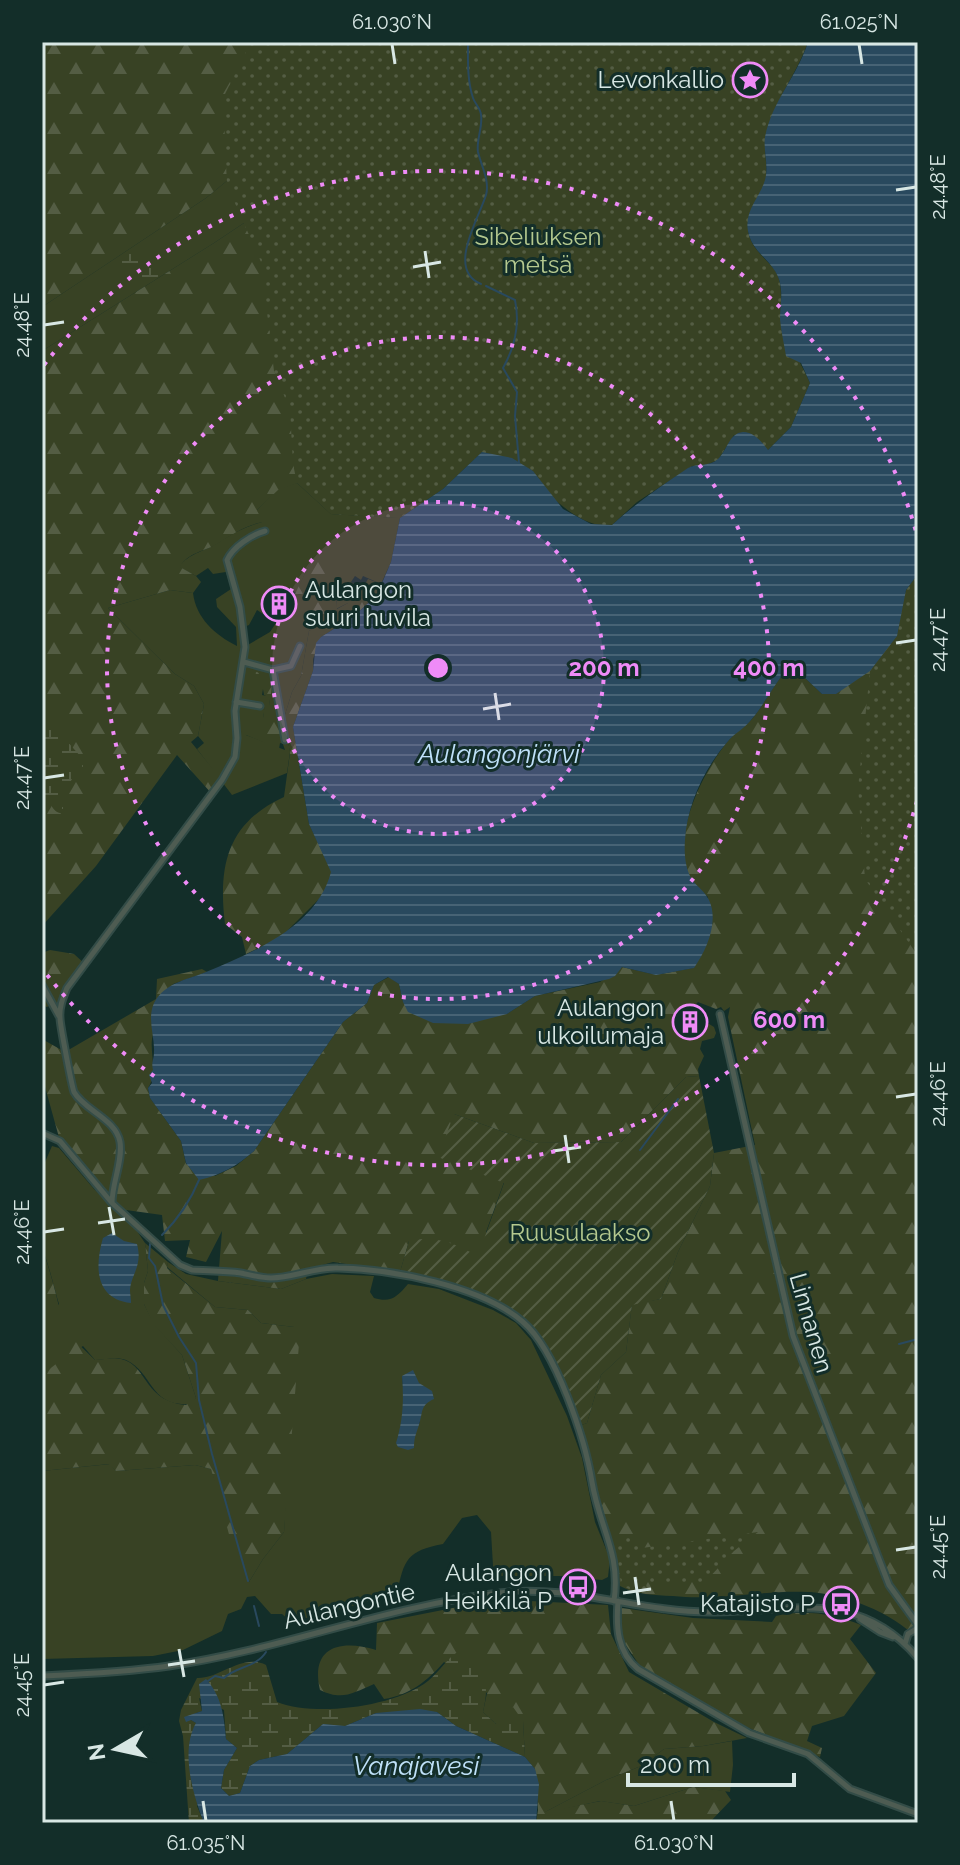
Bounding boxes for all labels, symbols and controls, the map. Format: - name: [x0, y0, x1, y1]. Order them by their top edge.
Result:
- text: 61.030°N: [352, 10, 432, 34]
- text: 61.025°N: [820, 10, 898, 34]
- place icon: Levonkallio: [731, 61, 769, 99]
- place label: Levonkallio: [598, 65, 724, 94]
- text: 24.48°E: [926, 154, 950, 220]
- park label: Sibeliuksen metsä: [474, 222, 602, 279]
- text: 24.48°E: [10, 292, 34, 358]
- place label: Aulangon suuri huvila: [305, 575, 431, 632]
- building icon: Aulangon suuri huvila: [260, 585, 298, 623]
- text: 24.47°E: [926, 608, 950, 672]
- text: 200 m: [568, 653, 640, 682]
- text: 400 m: [733, 653, 805, 682]
- centre of rings: [424, 654, 452, 682]
- water label: Aulangonjärvi: [416, 739, 581, 769]
- text: 24.47°E: [10, 746, 34, 810]
- place label: Aulangon ulkoilumaja: [537, 993, 664, 1050]
- building icon: Aulangon ulkoilumaja: [671, 1003, 709, 1041]
- text: 600 m: [753, 1005, 825, 1034]
- text: 24.46°E: [926, 1061, 950, 1127]
- text: 24.46°E: [10, 1199, 34, 1265]
- park label: Ruusulaakso: [509, 1218, 651, 1247]
- street label: Linnanen: [783, 1270, 840, 1376]
- text: 24.45°E: [926, 1515, 950, 1579]
- place label: Aulangon Heikkilä P: [444, 1558, 552, 1615]
- bus stop icon: Aulangon Heikkilä P: [559, 1568, 597, 1606]
- street label: Aulangontie: [280, 1576, 418, 1635]
- bus stop icon: Katajisto P: [822, 1585, 860, 1623]
- place label: Katajisto P: [700, 1589, 815, 1618]
- text: 24.45°E: [10, 1653, 34, 1717]
- north arrow: [76, 1709, 156, 1789]
- scale bar: [628, 1737, 794, 1787]
- text: N: [82, 1742, 110, 1762]
- text: 200 m: [640, 1750, 710, 1779]
- water label: Vanajavesi: [353, 1751, 481, 1781]
- text: 61.035°N: [167, 1831, 245, 1855]
- text: 61.030°N: [634, 1831, 714, 1855]

